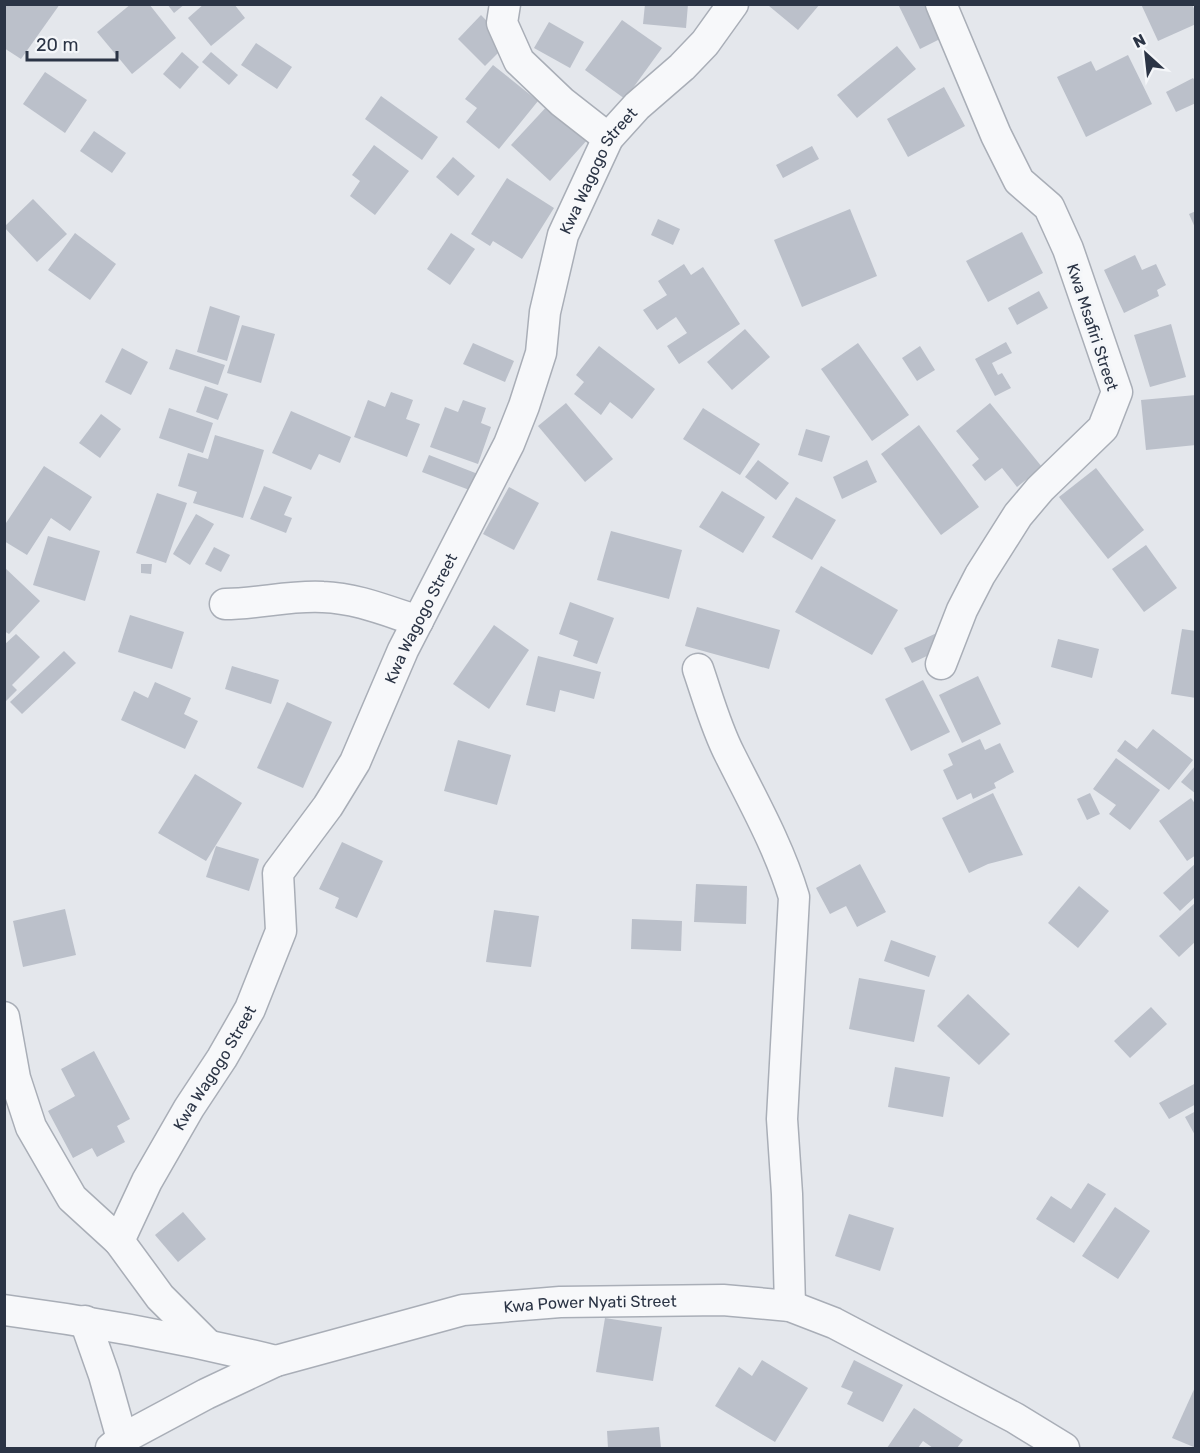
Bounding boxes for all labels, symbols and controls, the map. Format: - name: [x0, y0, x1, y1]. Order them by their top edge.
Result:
- scale bar: [27, 24, 117, 62]
- north arrow: [1116, 24, 1176, 84]
- text: N: [1130, 30, 1149, 52]
- text: 20 m: [36, 34, 78, 56]
- street label: Kwa Wagogo Street: [556, 104, 641, 237]
- street label: Kwa Msafiri Street: [1063, 261, 1122, 393]
- street label: Kwa Wagogo Street: [381, 550, 461, 686]
- street label: Kwa Wagogo Street: [169, 1002, 260, 1134]
- street label: Kwa Power Nyati Street: [503, 1292, 677, 1317]

